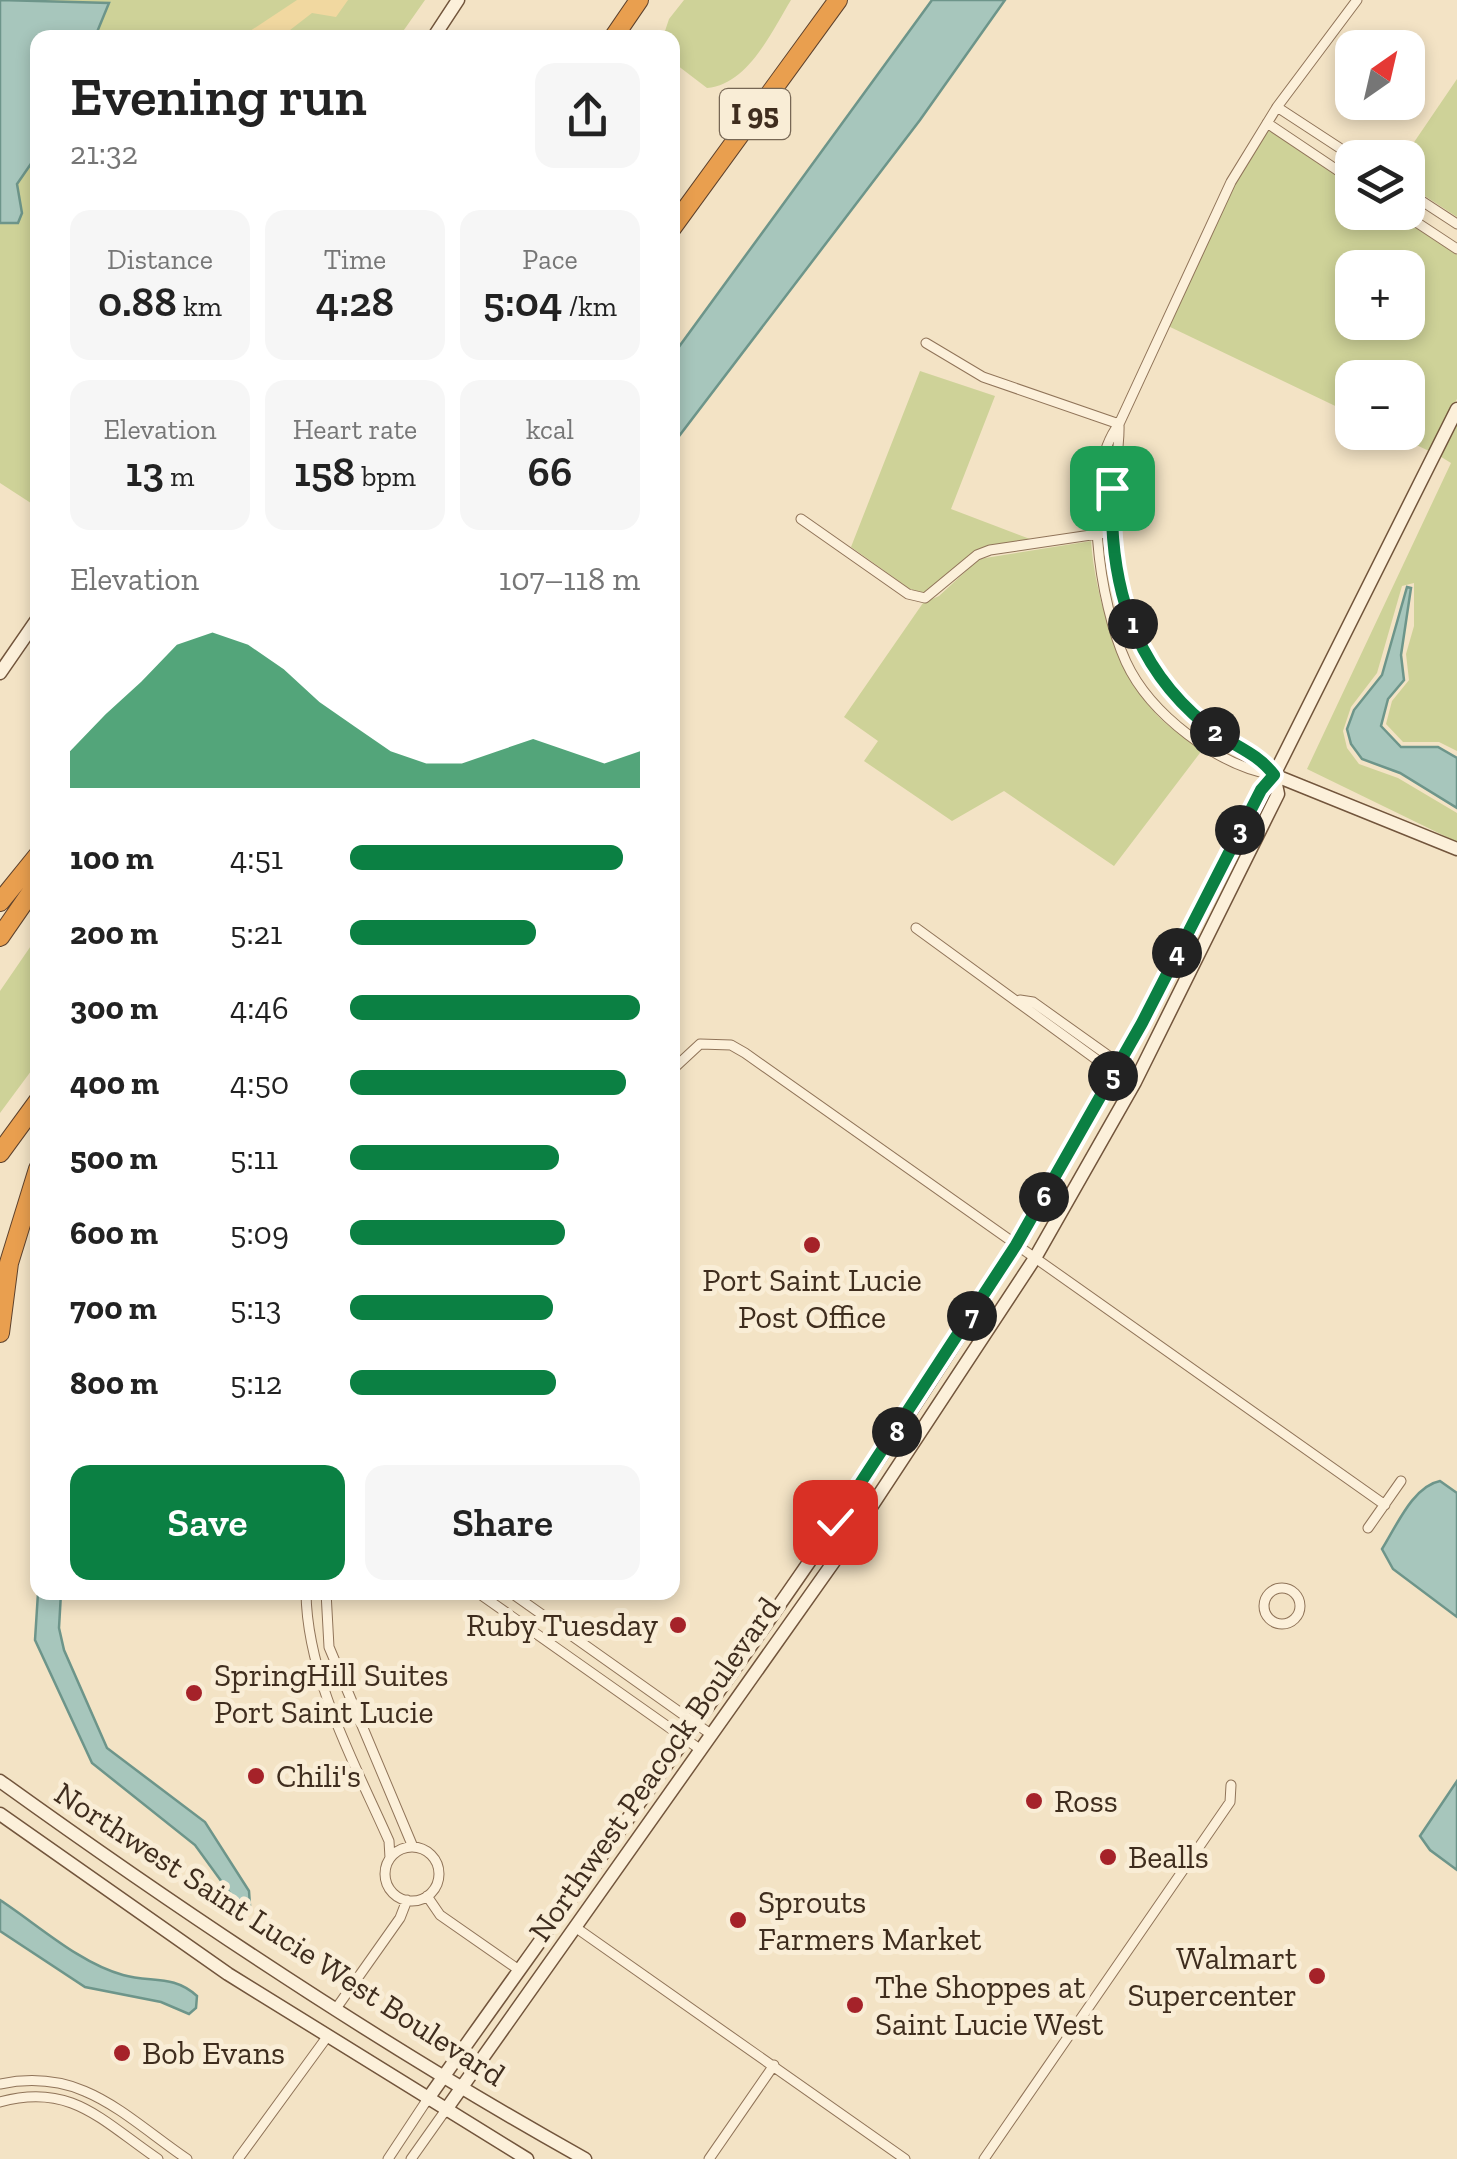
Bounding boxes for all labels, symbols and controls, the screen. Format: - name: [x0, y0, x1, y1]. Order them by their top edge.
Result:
- north arrow: [1335, 30, 1425, 120]
- map controls: [1335, 30, 1425, 450]
- text: Evening run: [70, 63, 367, 129]
- button: share: [535, 63, 640, 168]
- road number: I 95: [720, 89, 790, 139]
- text: 21:32: [70, 134, 138, 172]
- button: layers: [1335, 140, 1425, 230]
- text: Distance: [107, 243, 213, 276]
- text: Time: [324, 243, 386, 276]
- text: Pace: [522, 243, 578, 276]
- button: +: [1335, 250, 1425, 340]
- text: 0.88: [98, 276, 177, 327]
- text: 4:28: [316, 276, 394, 327]
- text: 5:04: [483, 276, 562, 327]
- text: km: [177, 290, 222, 323]
- text: /km: [562, 290, 617, 323]
- button: −: [1335, 360, 1425, 450]
- text: Elevation: [104, 413, 216, 446]
- text: Heart rate: [293, 413, 417, 446]
- text: kcal: [526, 413, 574, 446]
- text: 13: [126, 446, 164, 497]
- text: 158: [294, 446, 355, 497]
- text: 66: [528, 446, 572, 497]
- pin: [1070, 446, 1155, 531]
- text: m: [164, 460, 194, 493]
- text: bpm: [355, 460, 416, 493]
- icon: arrive: [1085, 461, 1140, 516]
- text: Elevation: [70, 560, 199, 598]
- text: 107–118 m: [499, 560, 640, 598]
- pin: 1: [1108, 599, 1158, 649]
- text: 1: [1127, 607, 1139, 640]
- pin: 2: [1190, 707, 1240, 757]
- text: 2: [1207, 715, 1223, 748]
- pin: 3: [1215, 805, 1265, 855]
- text: 3: [1233, 813, 1247, 846]
- text: 100 m: [70, 839, 154, 877]
- text: 4:51: [230, 839, 283, 877]
- text: 200 m: [70, 914, 158, 952]
- text: 5:21: [230, 914, 282, 952]
- pin: 4: [1152, 928, 1202, 978]
- text: 4: [1169, 936, 1185, 969]
- text: 300 m: [70, 989, 158, 1027]
- text: 4:46: [230, 989, 289, 1027]
- pin: 5: [1088, 1051, 1138, 1101]
- text: 5: [1106, 1059, 1120, 1092]
- text: 400 m: [70, 1064, 159, 1102]
- text: 4:50: [230, 1064, 289, 1102]
- text: 500 m: [70, 1139, 158, 1177]
- text: 5:11: [230, 1139, 278, 1177]
- pin: 6: [1019, 1172, 1069, 1222]
- text: 6: [1036, 1180, 1052, 1213]
- text: 600 m: [70, 1214, 158, 1252]
- text: 5:09: [230, 1214, 289, 1252]
- marker: Port Saint Lucie Post Office: [801, 1234, 823, 1256]
- place label: Port Saint Lucie Post Office: [702, 1261, 922, 1336]
- text: 700 m: [70, 1289, 157, 1327]
- text: 5:13: [230, 1289, 282, 1327]
- pin: 7: [947, 1291, 997, 1341]
- text: 7: [965, 1299, 979, 1332]
- text: 800 m: [70, 1364, 158, 1402]
- text: 5:12: [230, 1364, 282, 1402]
- pin: 8: [872, 1407, 922, 1457]
- text: 8: [889, 1415, 905, 1448]
- button: Save: [70, 1465, 345, 1580]
- button: Share: [365, 1465, 640, 1580]
- pin: [793, 1480, 878, 1565]
- icon: check: [808, 1495, 863, 1550]
- street label: Northwest Peacock Boulevard: [520, 1589, 788, 1949]
- place label: Ruby Tuesday: [466, 1606, 659, 1644]
- marker: Ruby Tuesday: [667, 1614, 689, 1636]
- place label: SpringHill Suites Port Saint Lucie: [214, 1656, 449, 1731]
- marker: SpringHill Suites Port Saint Lucie: [183, 1682, 205, 1704]
- place label: Chili's: [276, 1757, 361, 1795]
- marker: Chili's: [245, 1765, 267, 1787]
- street label: Northwest Saint Lucie West Boulevard: [48, 1774, 513, 2094]
- place label: Ross: [1054, 1782, 1118, 1820]
- marker: Ross: [1023, 1790, 1045, 1812]
- place label: Bealls: [1128, 1838, 1209, 1876]
- marker: Bealls: [1097, 1846, 1119, 1868]
- place label: Sprouts Farmers Market: [758, 1883, 981, 1958]
- marker: Sprouts Farmers Market: [727, 1909, 749, 1931]
- place label: Walmart Supercenter: [1127, 1939, 1297, 2014]
- marker: Walmart Supercenter: [1306, 1965, 1328, 1987]
- place label: The Shoppes at Saint Lucie West: [875, 1968, 1104, 2043]
- marker: The Shoppes at Saint Lucie West: [844, 1994, 866, 2016]
- place label: Bob Evans: [142, 2034, 285, 2072]
- marker: Bob Evans: [111, 2042, 133, 2064]

